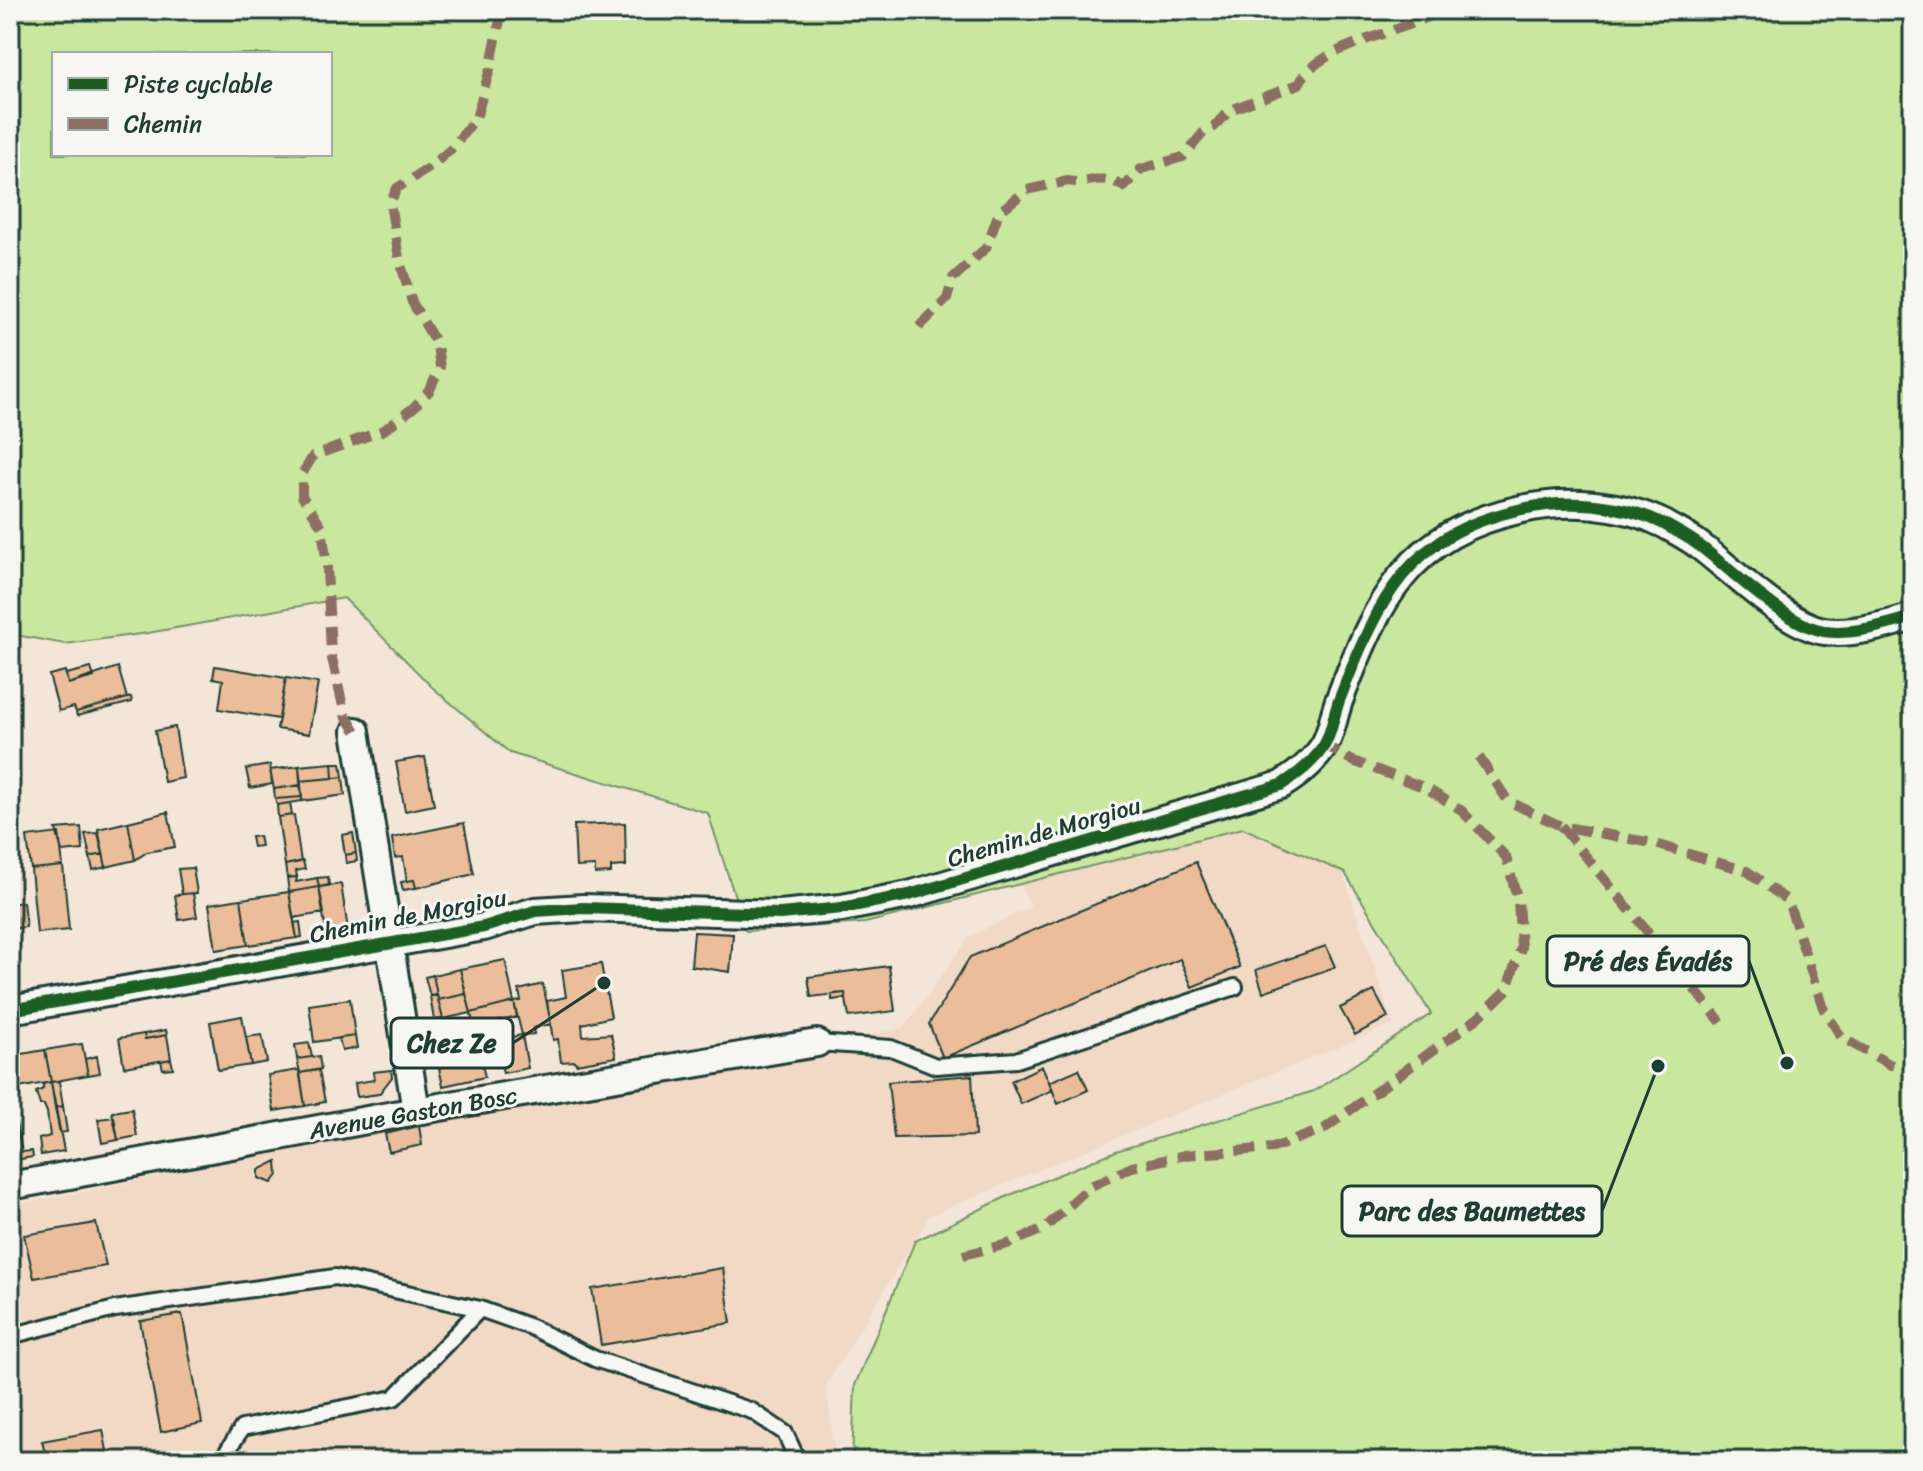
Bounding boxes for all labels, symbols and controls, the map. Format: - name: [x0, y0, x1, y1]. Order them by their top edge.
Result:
- legend: [52, 52, 332, 156]
- text: Piste cyclable: [124, 63, 273, 105]
- text: Chemin: [124, 103, 202, 145]
- street label: Chemin de Morgiou: [942, 784, 1146, 880]
- street label: Chemin de Morgiou: [306, 876, 510, 956]
- callout: Pré des Évadés: [1547, 936, 1749, 986]
- text: Pré des Évadés: [1564, 938, 1734, 984]
- callout: Chez Ze: [391, 1018, 513, 1068]
- text: Chez Ze: [406, 1020, 497, 1066]
- street label: Avenue Gaston Bosc: [305, 1074, 520, 1152]
- callout: Parc des Baumettes: [1342, 1186, 1602, 1236]
- text: Parc des Baumettes: [1359, 1188, 1587, 1234]

